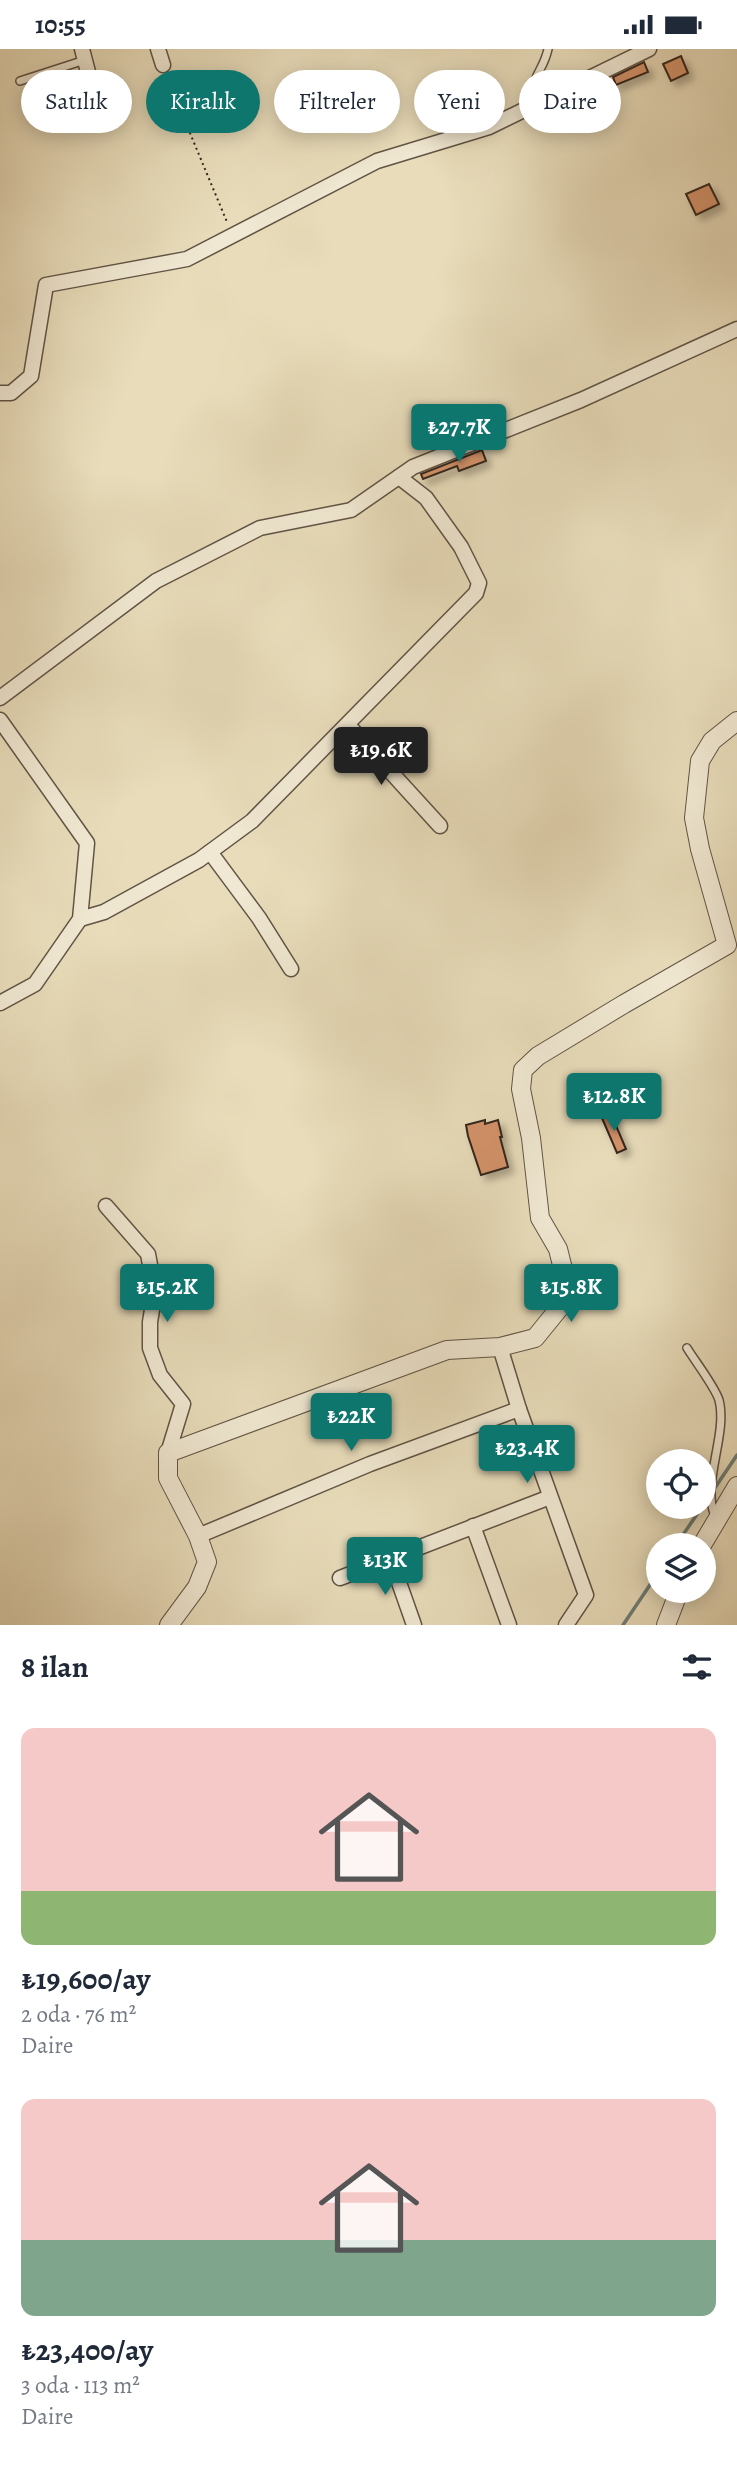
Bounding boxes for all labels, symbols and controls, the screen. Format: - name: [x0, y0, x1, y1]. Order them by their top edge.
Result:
- text: 10:55: [35, 7, 86, 42]
- chip: Satılık: [21, 70, 132, 133]
- chip: Kiralık: [146, 70, 260, 133]
- chip: Filtreler: [274, 70, 400, 133]
- chip: Yeni: [414, 70, 505, 133]
- chip: Daire: [519, 70, 621, 133]
- pin: ₺27.7K: [402, 405, 516, 464]
- text: ₺27.7K: [427, 411, 491, 442]
- pin: ₺19.6K: [324, 727, 438, 787]
- text: ₺19.6K: [350, 734, 412, 765]
- pin: ₺12.8K: [557, 1073, 671, 1133]
- text: ₺12.8K: [582, 1080, 646, 1111]
- pin: ₺15.2K: [110, 1265, 224, 1324]
- pin: ₺15.8K: [514, 1265, 628, 1324]
- text: ₺15.2K: [136, 1271, 198, 1302]
- text: ₺15.8K: [540, 1271, 602, 1302]
- pin: ₺22K: [310, 1393, 392, 1453]
- text: ₺22K: [327, 1400, 375, 1431]
- pin: ₺23.4K: [470, 1425, 584, 1485]
- text: ₺23.4K: [495, 1432, 559, 1463]
- map controls: [646, 1449, 716, 1603]
- button: locate: [646, 1449, 716, 1519]
- button: layers: [646, 1533, 716, 1603]
- pin: ₺13K: [344, 1537, 426, 1597]
- text: ₺13K: [363, 1544, 407, 1575]
- text: 8 ilan: [21, 1647, 89, 1687]
- icon: filters: [678, 1648, 716, 1686]
- icon: home: [306, 1774, 432, 1900]
- text: ₺19,600/ay: [21, 1959, 150, 1999]
- text: 2 oda · 76 m²: [21, 1999, 136, 2030]
- text: Daire: [21, 2030, 73, 2061]
- icon: home: [306, 2145, 432, 2271]
- text: ₺23,400/ay: [21, 2330, 153, 2370]
- text: 3 oda · 113 m²: [21, 2370, 140, 2401]
- text: Daire: [21, 2401, 73, 2432]

